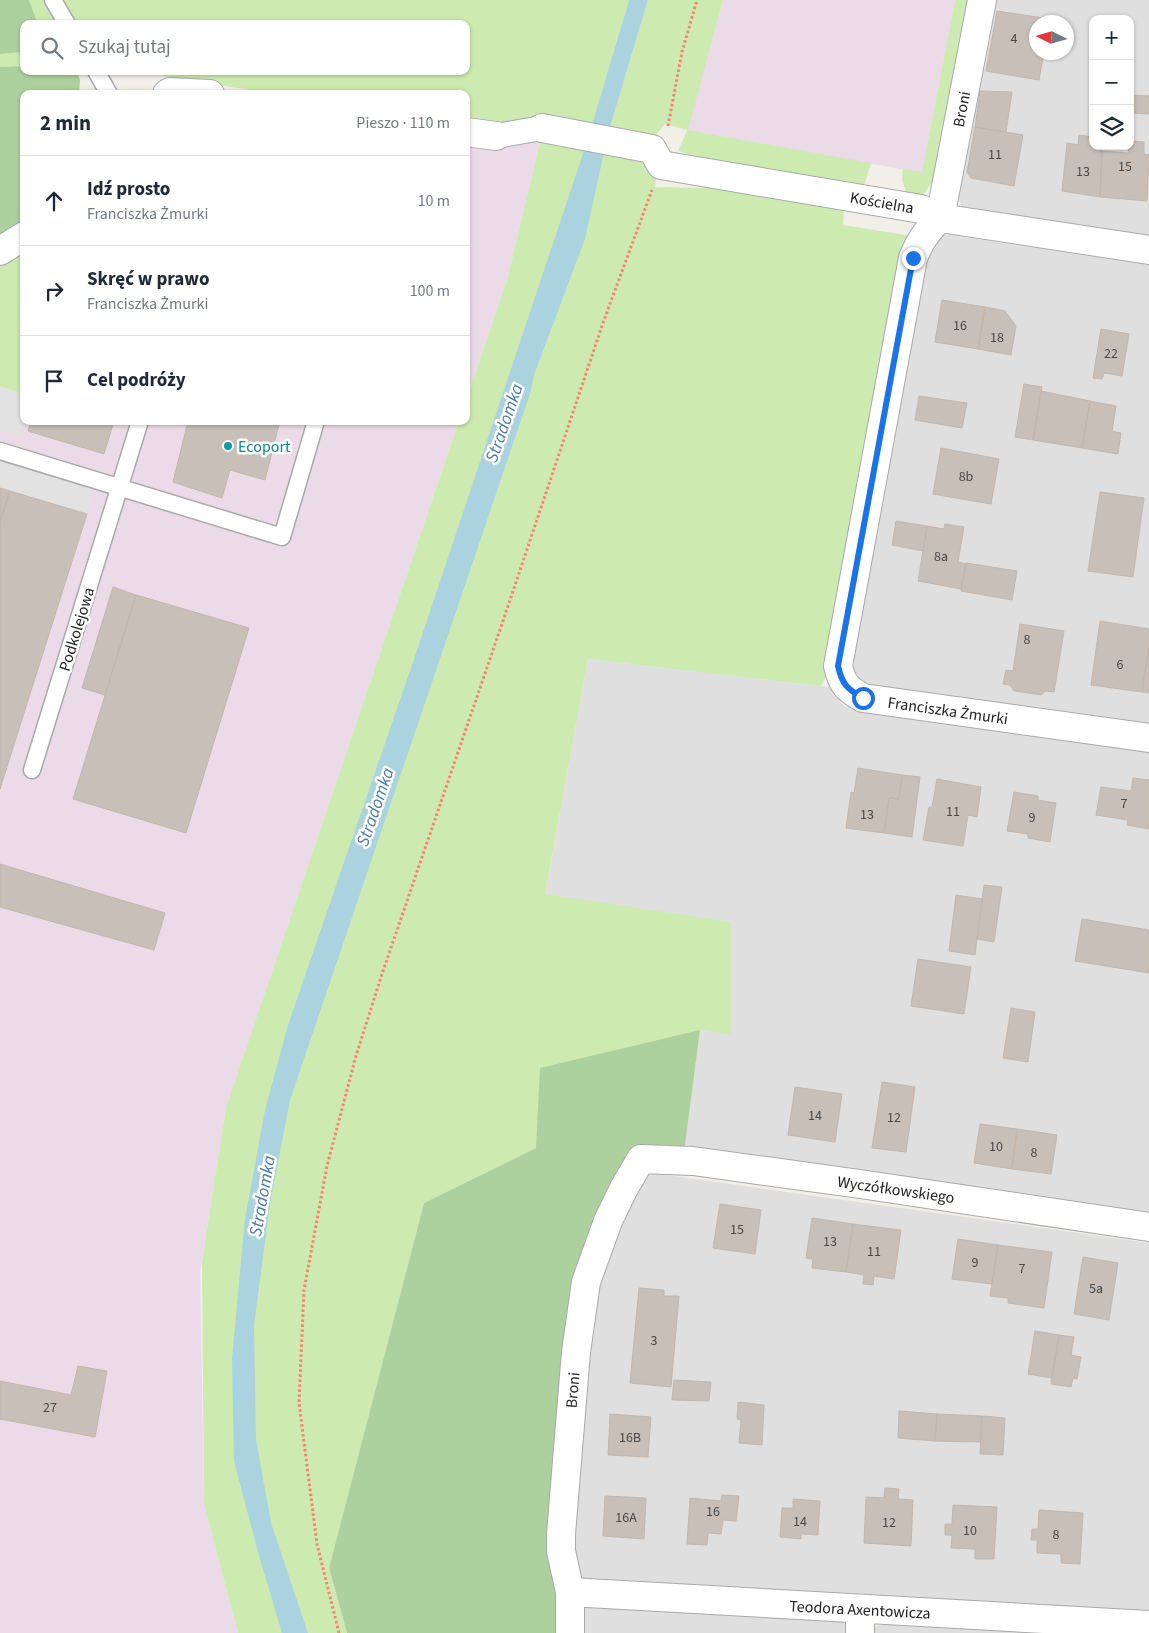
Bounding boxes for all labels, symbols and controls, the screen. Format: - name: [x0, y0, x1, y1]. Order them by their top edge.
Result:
- north arrow: [1029, 15, 1074, 60]
- map controls: [1089, 15, 1134, 150]
- button: +: [1089, 15, 1134, 60]
- search box: [20, 20, 470, 75]
- house number: 4: [1011, 29, 1018, 49]
- icon: search: [38, 34, 66, 62]
- text: Szukaj tutaj: [78, 34, 171, 61]
- button: −: [1089, 60, 1134, 105]
- street label: Broni: [948, 89, 976, 129]
- button: layers: [1089, 105, 1134, 150]
- text: 2 min: [40, 108, 91, 138]
- text: Pieszo · 110 m: [356, 112, 450, 134]
- house number: 11: [988, 145, 1002, 165]
- house number: 15: [1118, 157, 1132, 177]
- house number: 13: [1076, 162, 1090, 182]
- text: Idź prosto: [87, 176, 170, 203]
- icon: ahead: [40, 187, 68, 215]
- street label: Kościelna: [848, 187, 916, 219]
- text: 10 m: [418, 190, 450, 212]
- text: Franciszka Żmurki: [87, 203, 208, 225]
- route end: [902, 247, 925, 270]
- text: Skręć w prawo: [87, 266, 209, 293]
- icon: right: [40, 277, 68, 305]
- text: 100 m: [410, 280, 450, 302]
- text: Franciszka Żmurki: [87, 293, 208, 315]
- house number: 16: [953, 316, 967, 336]
- house number: 18: [990, 328, 1004, 348]
- house number: 22: [1104, 344, 1118, 364]
- icon: arrive: [40, 367, 68, 395]
- text: Cel podróży: [87, 367, 186, 394]
- water label: Stradomka: [479, 380, 530, 466]
- place label: Ecoport: [238, 436, 291, 458]
- marker: Ecoport: [222, 440, 234, 452]
- house number: 8b: [959, 467, 974, 487]
- house number: 8a: [934, 547, 948, 567]
- street label: Podkolejowa: [54, 585, 100, 674]
- house number: 8: [1024, 630, 1031, 650]
- house number: 6: [1117, 655, 1124, 675]
- route start: [852, 687, 875, 710]
- street label: Franciszka Żmurki: [886, 692, 1009, 730]
- water label: Stradomka: [350, 764, 401, 850]
- house number: 7: [1121, 794, 1128, 814]
- house number: 11: [946, 802, 960, 822]
- house number: 13: [860, 805, 874, 825]
- house number: 9: [1029, 808, 1036, 828]
- house number: 14: [808, 1106, 822, 1126]
- house number: 12: [887, 1108, 901, 1128]
- house number: 10: [989, 1137, 1003, 1157]
- house number: 8: [1031, 1143, 1038, 1163]
- water label: Stradomka: [243, 1153, 282, 1239]
- street label: Wyczółkowskiego: [836, 1171, 956, 1209]
- house number: 15: [730, 1220, 744, 1240]
- house number: 13: [823, 1232, 837, 1252]
- house number: 11: [867, 1242, 881, 1262]
- house number: 9: [972, 1253, 979, 1273]
- house number: 7: [1019, 1259, 1026, 1279]
- house number: 5a: [1089, 1279, 1103, 1299]
- house number: 3: [651, 1331, 658, 1351]
- street label: Broni: [560, 1371, 586, 1409]
- house number: 27: [43, 1398, 57, 1418]
- house number: 16B: [619, 1428, 641, 1448]
- house number: 16: [706, 1502, 720, 1522]
- house number: 16A: [615, 1508, 637, 1528]
- house number: 14: [793, 1512, 807, 1532]
- house number: 12: [882, 1513, 896, 1533]
- house number: 10: [963, 1521, 977, 1541]
- house number: 8: [1053, 1525, 1060, 1545]
- street label: Teodora Axentowicza: [789, 1595, 931, 1625]

